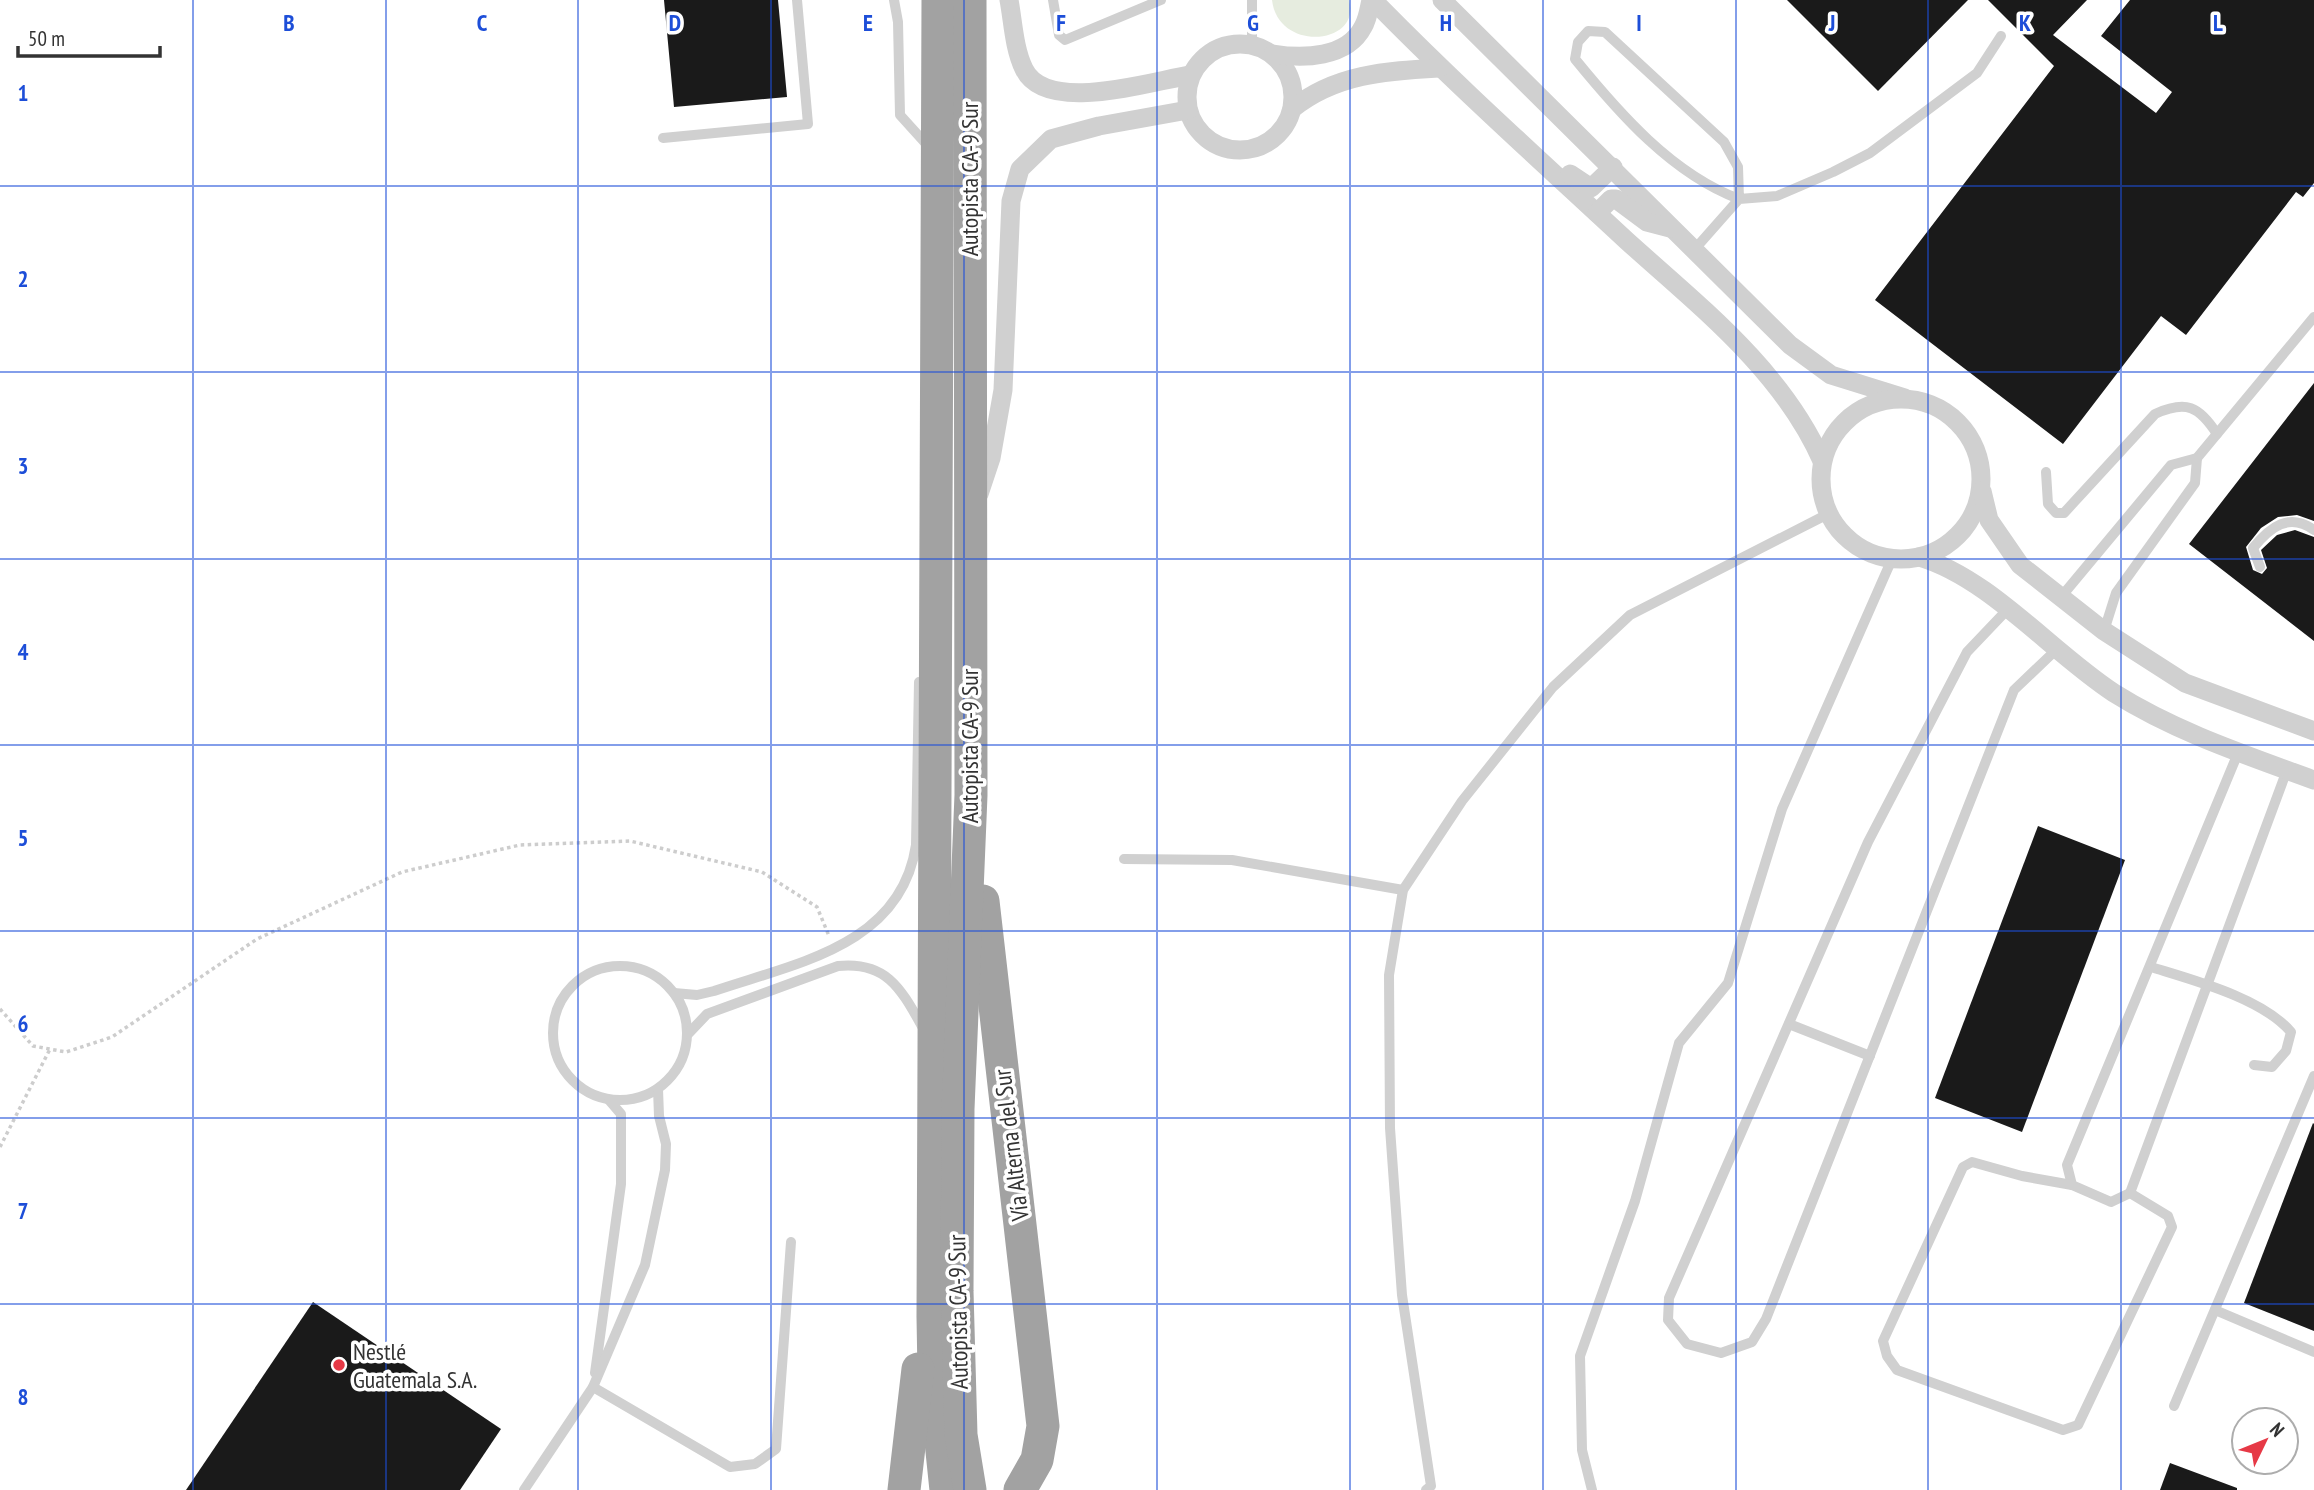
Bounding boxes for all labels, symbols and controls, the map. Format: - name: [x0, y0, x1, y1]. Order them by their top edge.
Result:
- text: B: [283, 8, 295, 37]
- text: C: [477, 8, 488, 37]
- text: D: [669, 8, 681, 37]
- text: E: [863, 8, 873, 37]
- text: F: [1056, 8, 1066, 37]
- text: G: [1247, 8, 1259, 37]
- text: H: [1440, 8, 1452, 37]
- text: I: [1636, 8, 1642, 37]
- text: J: [1828, 8, 1835, 37]
- text: K: [2019, 8, 2031, 37]
- text: L: [2213, 8, 2223, 37]
- scale bar: [18, 14, 159, 58]
- text: 50 m: [28, 25, 65, 52]
- text: 1: [18, 78, 29, 107]
- street label: Autopista CA-9 Sur: [954, 101, 985, 256]
- text: 2: [18, 264, 29, 293]
- text: 3: [18, 451, 29, 480]
- text: 4: [18, 637, 29, 666]
- street label: Autopista CA-9 Sur: [954, 668, 985, 823]
- text: 5: [18, 823, 29, 852]
- text: 6: [18, 1009, 29, 1038]
- street label: Vía Alterna del Sur: [986, 1067, 1036, 1224]
- text: 7: [18, 1196, 29, 1225]
- street label: Autopista CA-9 Sur: [941, 1234, 975, 1390]
- place label: Nestlé Guatemala S.A.: [353, 1336, 477, 1395]
- marker: Nestlé Guatemala S.A.: [331, 1357, 347, 1373]
- text: 8: [18, 1382, 29, 1411]
- north arrow: [2230, 1406, 2300, 1476]
- text: N: [2265, 1417, 2290, 1441]

